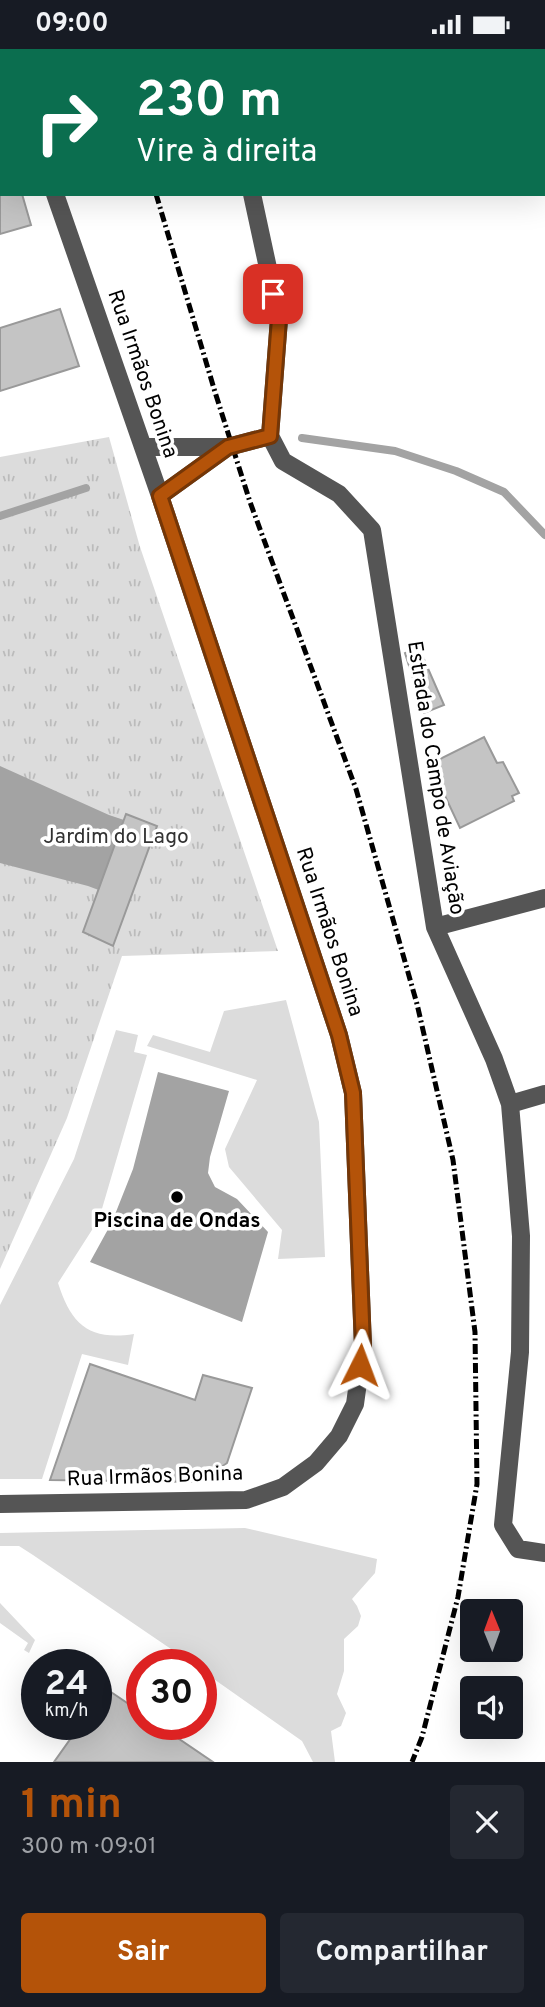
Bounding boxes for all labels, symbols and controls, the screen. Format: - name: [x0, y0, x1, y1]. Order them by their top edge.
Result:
- text: 09:00: [35, 8, 109, 41]
- text: 230 m: [136, 72, 282, 134]
- icon: right: [21, 77, 112, 168]
- text: Vire à direita: [136, 133, 317, 173]
- pin: [243, 264, 303, 324]
- icon: arrive: [254, 275, 292, 313]
- street label: Rua Irmãos Bonina: [101, 286, 183, 462]
- street label: Estrada do Campo de Aviação: [400, 639, 470, 917]
- park label: Jardim do Lago: [43, 824, 189, 851]
- street label: Rua Irmãos Bonina: [289, 844, 369, 1020]
- marker: Piscina de Ondas: [169, 1189, 185, 1205]
- place label: Piscina de Ondas: [93, 1208, 261, 1235]
- position arrow: [323, 1328, 397, 1402]
- street label: Rua Irmãos Bonina: [66, 1460, 244, 1494]
- north arrow: [460, 1599, 523, 1663]
- map controls: [460, 1599, 523, 1739]
- speed limit sign: 30: [126, 1649, 217, 1740]
- text: 24: [45, 1663, 88, 1707]
- button: sound: [460, 1676, 523, 1739]
- text: km/h: [45, 1700, 88, 1723]
- text: 1 min: [21, 1780, 122, 1833]
- button: close: [450, 1785, 524, 1859]
- text: 300 m · 09:01: [21, 1833, 157, 1862]
- button: Sair: [21, 1913, 266, 1993]
- button: Compartilhar: [280, 1913, 524, 1993]

